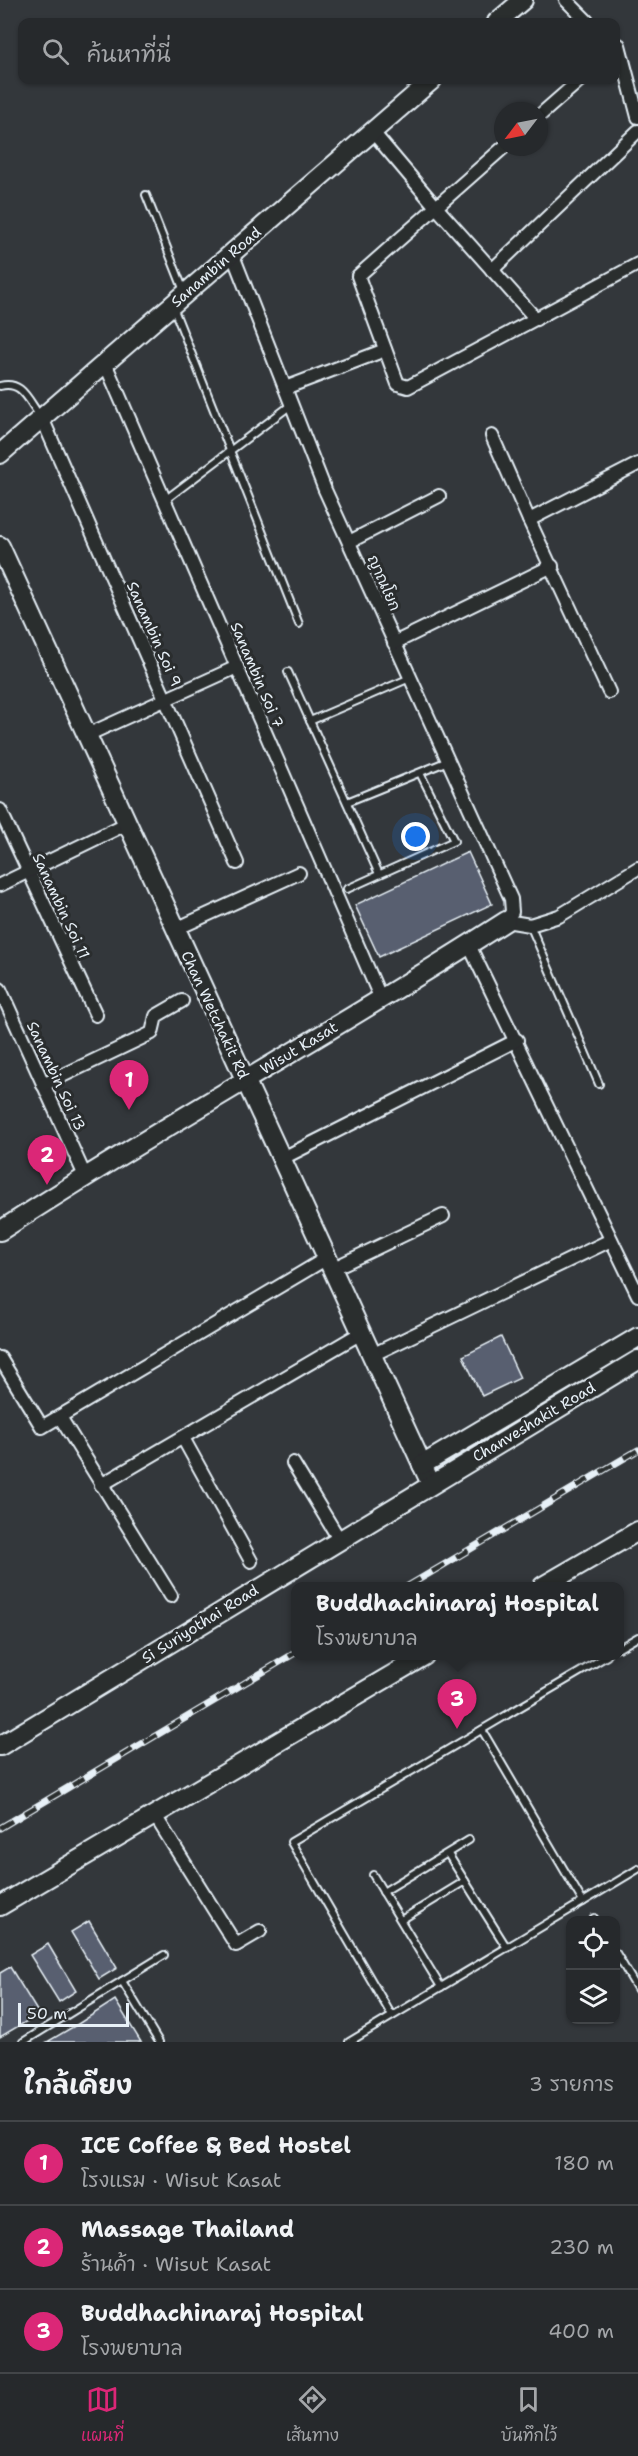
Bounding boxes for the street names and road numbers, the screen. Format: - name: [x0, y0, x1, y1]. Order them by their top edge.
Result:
- street label: Sanambin Road: [167, 222, 266, 312]
- street label: ญาณโยก: [363, 552, 405, 614]
- street label: Sanambin Soi 9: [122, 578, 186, 690]
- street label: Sanambin Soi 7: [226, 619, 288, 731]
- street label: Sanambin Soi 11: [28, 850, 94, 962]
- street label: Chan Wetchakit Rd: [176, 948, 254, 1083]
- street label: Wisut Kasat: [256, 1017, 342, 1079]
- street label: Sanambin Soi 13: [22, 1018, 90, 1134]
- street label: Chanveshakit Road: [469, 1377, 600, 1467]
- street label: Si Suriyothai Road: [138, 1580, 263, 1668]

